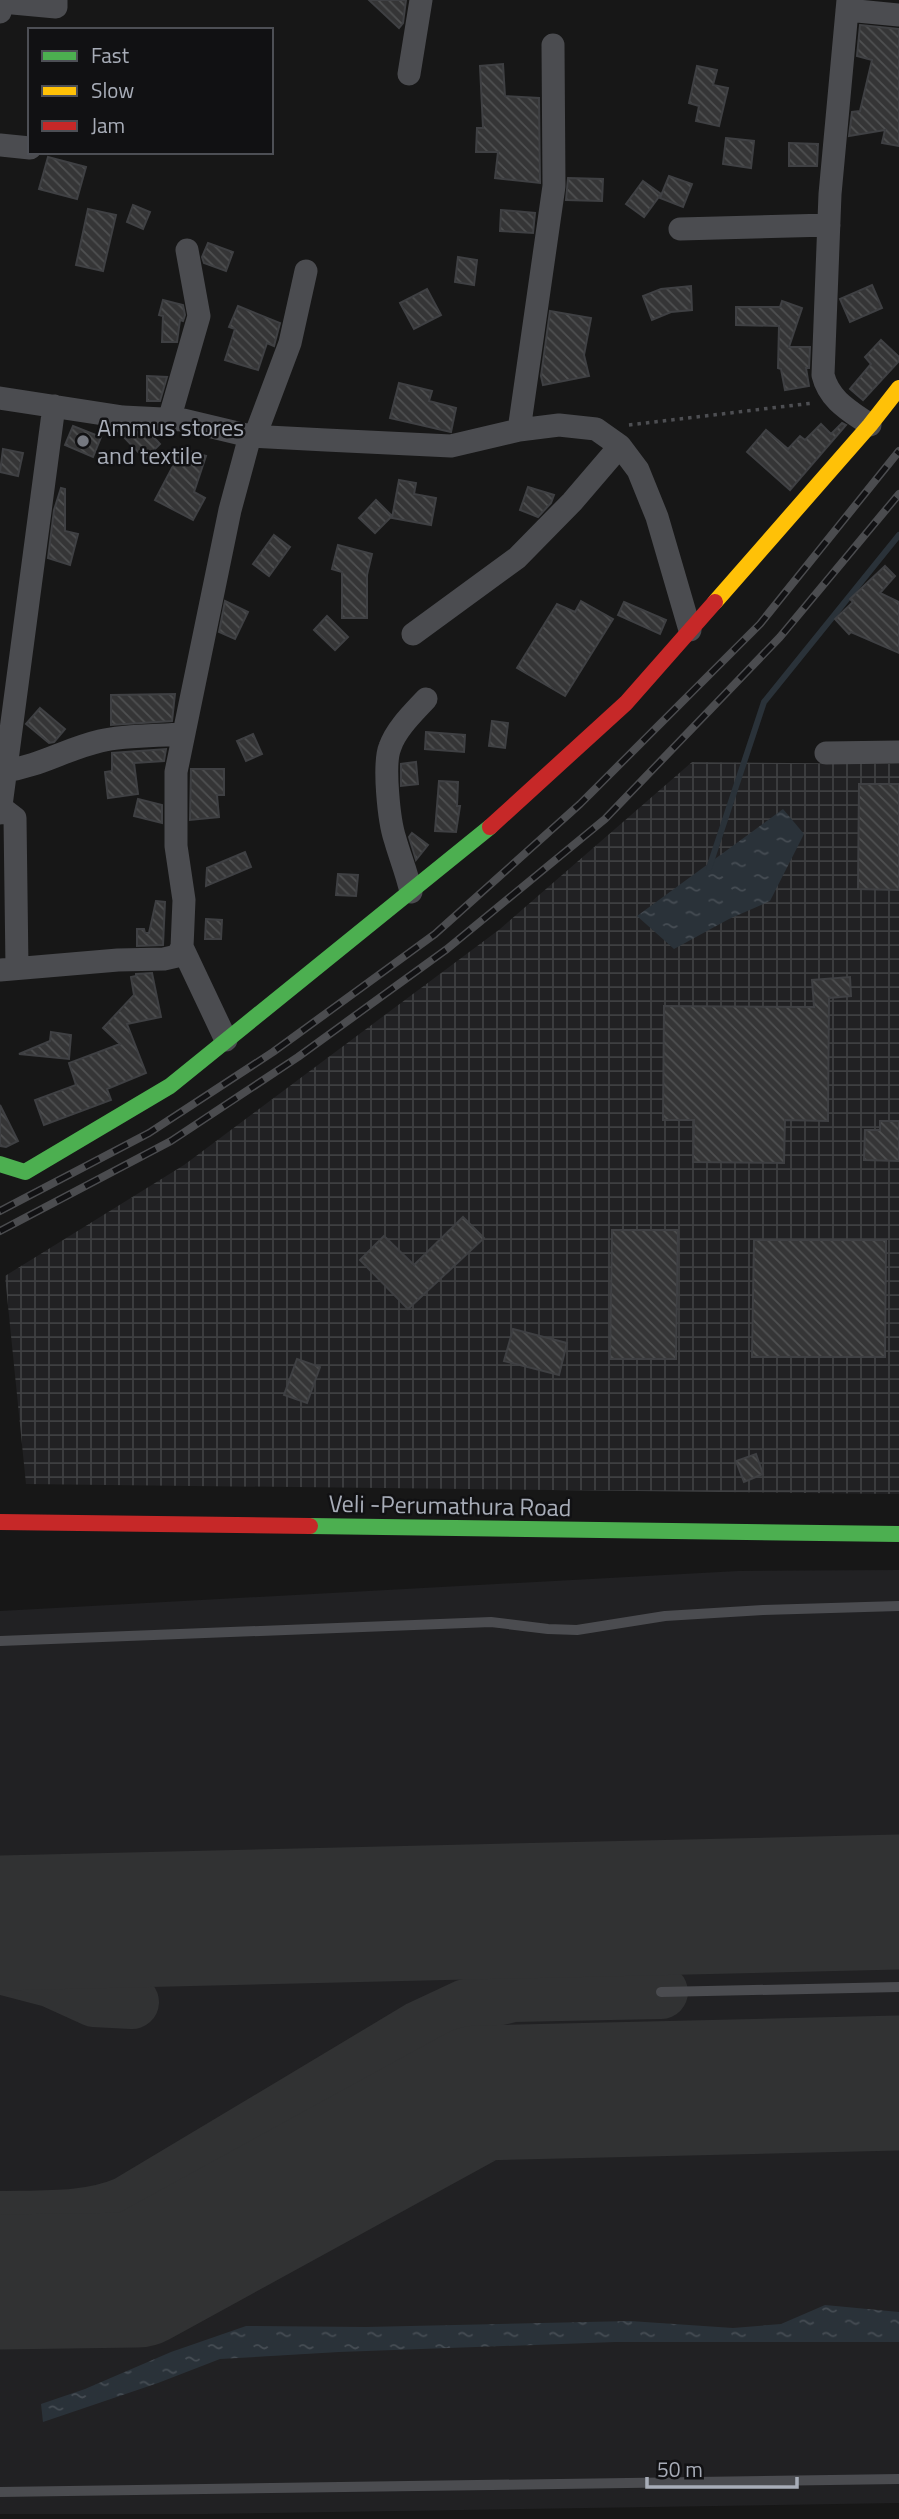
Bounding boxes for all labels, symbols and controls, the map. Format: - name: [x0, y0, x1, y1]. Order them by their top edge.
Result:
- legend: [28, 28, 273, 154]
- text: Fast: [91, 39, 130, 71]
- text: Slow: [91, 74, 134, 106]
- text: Jam: [91, 109, 125, 141]
- place label: Ammus stores and textile: [97, 409, 244, 473]
- marker: Ammus stores and textile: [75, 433, 91, 449]
- street label: Veli -Perumathura Road: [328, 1485, 572, 1525]
- scale bar: [647, 2446, 797, 2490]
- text: 50 m: [657, 2453, 703, 2485]

